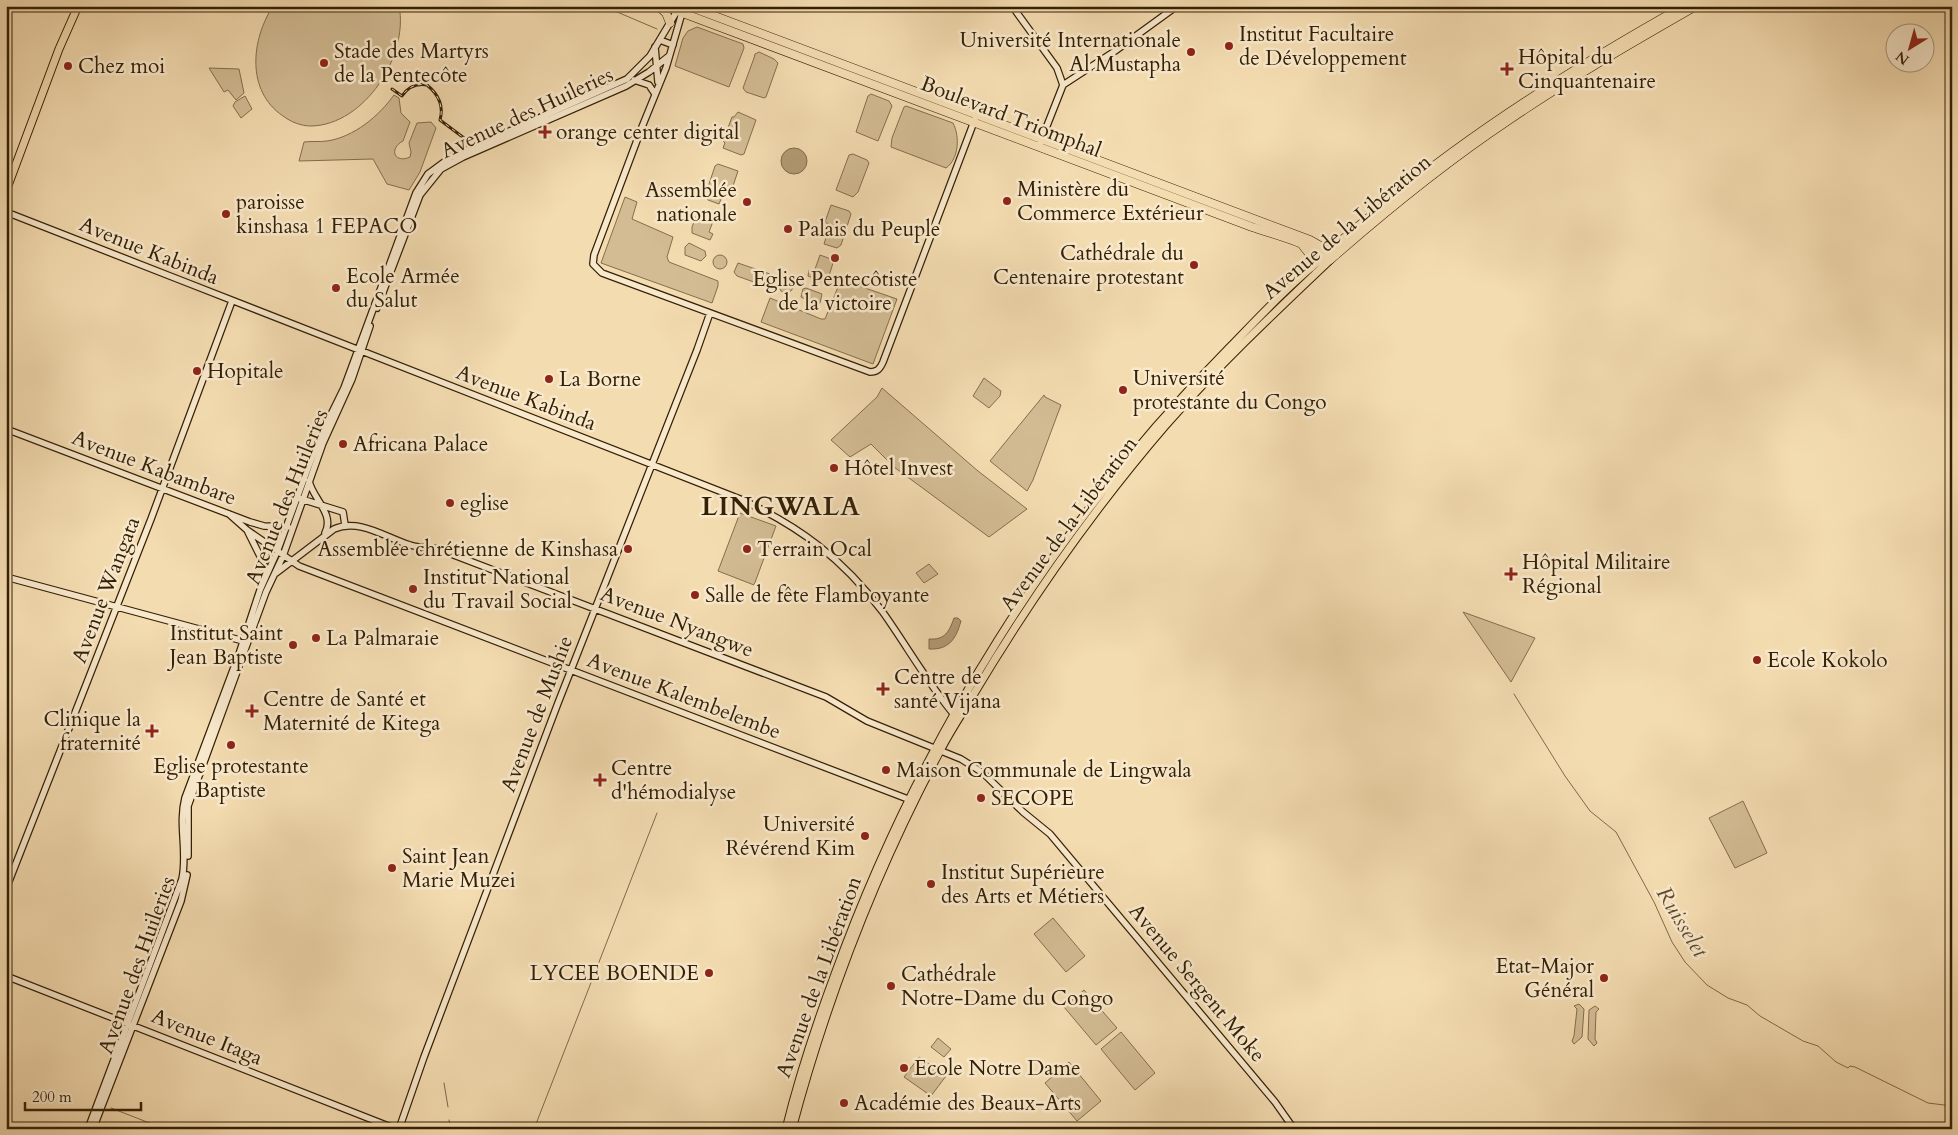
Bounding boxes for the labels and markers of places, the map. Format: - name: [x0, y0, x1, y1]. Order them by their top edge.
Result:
- place label: Institut Facultaire de Développement: [1239, 20, 1407, 73]
- place label: Université Internationale Al Mustapha: [960, 26, 1181, 79]
- place label: Stade des Martyrs de la Pentecôte: [334, 37, 489, 90]
- marker: Institut Facultaire de Développement: [1223, 40, 1235, 52]
- place label: Hôpital du Cinquantenaire: [1518, 43, 1656, 96]
- marker: Université Internationale Al Mustapha: [1185, 46, 1197, 58]
- place label: Chez moi: [78, 52, 165, 81]
- marker: Stade des Martyrs de la Pentecôte: [318, 57, 330, 69]
- marker: Chez moi: [62, 60, 74, 72]
- marker: Hôpital du Cinquantenaire: [1500, 62, 1514, 76]
- place label: orange center digital: [556, 118, 739, 147]
- marker: orange center digital: [538, 125, 552, 139]
- place label: Ministère du Commerce Extérieur: [1017, 175, 1204, 228]
- place label: Assemblée nationale: [645, 176, 737, 229]
- place label: paroisse kinshasa 1 FEPACO: [236, 188, 417, 241]
- marker: Ministère du Commerce Extérieur: [1001, 195, 1013, 207]
- marker: Assemblée nationale: [741, 196, 753, 208]
- marker: paroisse kinshasa 1 FEPACO: [220, 208, 232, 220]
- place label: Palais du Peuple: [798, 215, 940, 244]
- marker: Palais du Peuple: [782, 223, 794, 235]
- place label: Cathédrale du Centenaire protestant: [993, 239, 1184, 292]
- marker: Eglise Pentecôtiste de la victoire: [829, 252, 841, 264]
- marker: Cathédrale du Centenaire protestant: [1188, 259, 1200, 271]
- place label: Ecole Armée du Salut: [346, 262, 460, 315]
- place label: Eglise Pentecôtiste de la victoire: [753, 265, 917, 318]
- marker: Ecole Armée du Salut: [330, 282, 342, 294]
- place label: Hopitale: [207, 357, 284, 386]
- place label: Université protestante du Congo: [1133, 364, 1327, 417]
- marker: Hopitale: [191, 365, 203, 377]
- place label: La Borne: [559, 365, 641, 394]
- marker: La Borne: [543, 373, 555, 385]
- marker: Université protestante du Congo: [1117, 384, 1129, 396]
- place label: Africana Palace: [353, 430, 488, 459]
- marker: Africana Palace: [337, 438, 349, 450]
- place label: Hôtel Invest: [844, 454, 953, 483]
- marker: Hôtel Invest: [828, 462, 840, 474]
- place label: eglise: [460, 489, 509, 518]
- marker: eglise: [444, 497, 456, 509]
- place label: Assemblée chrétienne de Kinshasa: [317, 535, 618, 564]
- place label: Terrain Ocal: [757, 535, 872, 564]
- marker: Assemblée chrétienne de Kinshasa: [622, 543, 634, 555]
- marker: Terrain Ocal: [741, 543, 753, 555]
- place label: Hôpital Militaire Régional: [1522, 548, 1670, 601]
- place label: Institut National du Travail Social: [423, 563, 572, 616]
- marker: Hôpital Militaire Régional: [1504, 567, 1518, 581]
- place label: Salle de fête Flamboyante: [705, 581, 930, 610]
- marker: Institut National du Travail Social: [407, 583, 419, 595]
- marker: Salle de fête Flamboyante: [689, 589, 701, 601]
- place label: Institut Saint Jean Baptiste: [166, 619, 283, 672]
- place label: La Palmaraie: [326, 624, 439, 653]
- marker: La Palmaraie: [310, 632, 322, 644]
- marker: Institut Saint Jean Baptiste: [287, 639, 299, 651]
- place label: Ecole Kokolo: [1767, 646, 1888, 675]
- marker: Ecole Kokolo: [1751, 654, 1763, 666]
- place label: Centre de santé Vijana: [894, 663, 1001, 716]
- marker: Centre de santé Vijana: [876, 682, 890, 696]
- place label: Centre de Santé et Maternité de Kitega: [263, 685, 440, 738]
- marker: Centre de Santé et Maternité de Kitega: [245, 704, 259, 718]
- place label: Clinique la fraternité: [43, 705, 141, 758]
- marker: Clinique la fraternité: [145, 724, 159, 738]
- marker: Eglise protestante Baptiste: [225, 739, 237, 751]
- place label: Eglise protestante Baptiste: [153, 752, 309, 805]
- place label: Centre d'hémodialyse: [611, 754, 736, 807]
- place label: Maison Communale de Lingwala: [896, 756, 1192, 785]
- marker: Maison Communale de Lingwala: [880, 764, 892, 776]
- marker: Centre d'hémodialyse: [593, 773, 607, 787]
- place label: SECOPE: [991, 784, 1074, 813]
- marker: SECOPE: [975, 792, 987, 804]
- place label: Université Révérend Kim: [726, 810, 855, 863]
- marker: Université Révérend Kim: [859, 830, 871, 842]
- place label: Saint Jean Marie Muzei: [402, 842, 516, 895]
- place label: Institut Supérieure des Arts et Métiers: [941, 858, 1105, 911]
- marker: Saint Jean Marie Muzei: [386, 862, 398, 874]
- marker: Institut Supérieure des Arts et Métiers: [925, 878, 937, 890]
- place label: Etat-Major Général: [1496, 952, 1594, 1005]
- place label: LYCEE BOENDE: [530, 959, 699, 988]
- place label: Cathédrale Notre-Dame du Congo: [901, 960, 1113, 1013]
- marker: LYCEE BOENDE: [703, 967, 715, 979]
- marker: Etat-Major Général: [1598, 972, 1610, 984]
- marker: Cathédrale Notre-Dame du Congo: [885, 980, 897, 992]
- place label: Ecole Notre Dame: [914, 1054, 1081, 1083]
- marker: Ecole Notre Dame: [898, 1062, 910, 1074]
- place label: Académie des Beaux-Arts: [854, 1089, 1081, 1118]
- marker: Académie des Beaux-Arts: [838, 1097, 850, 1109]

